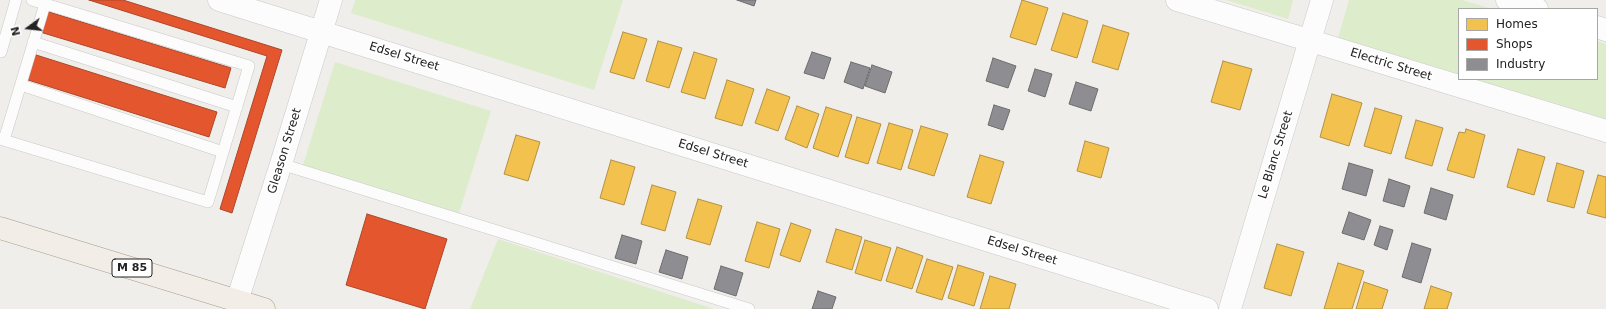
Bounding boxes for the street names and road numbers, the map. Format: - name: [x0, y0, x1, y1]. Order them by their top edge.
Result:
- street label: Edsel Street: [367, 40, 441, 74]
- street label: Electric Street: [1348, 46, 1434, 84]
- street label: Gleason Street: [265, 106, 305, 196]
- street label: Le Blanc Street: [1256, 109, 1296, 201]
- street label: Edsel Street: [676, 137, 750, 171]
- street label: Edsel Street: [985, 234, 1059, 268]
- road number: M 85: [112, 259, 152, 277]

